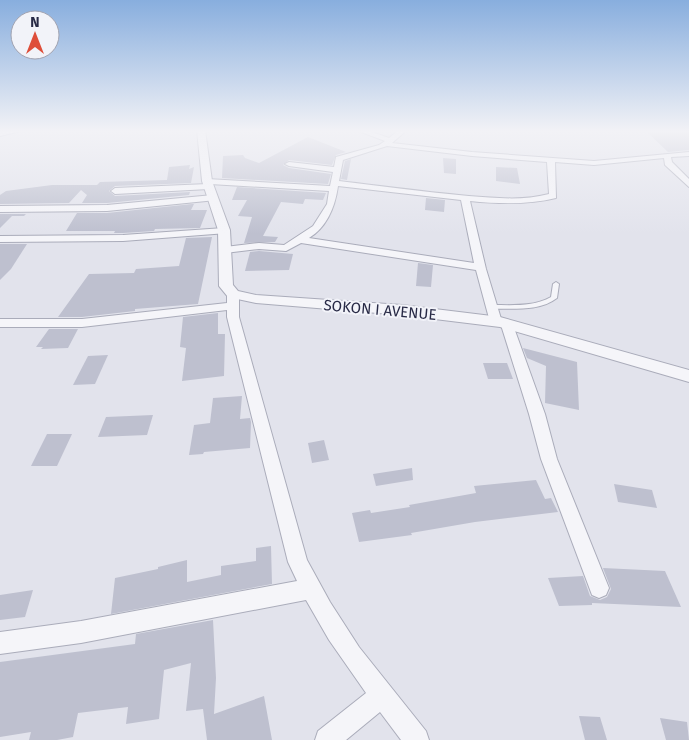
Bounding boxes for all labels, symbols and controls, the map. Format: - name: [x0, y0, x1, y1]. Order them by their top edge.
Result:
- north arrow: [10, 10, 60, 60]
- text: N: [30, 14, 40, 31]
- street label: SOKON I AVENUE: [323, 296, 437, 324]

